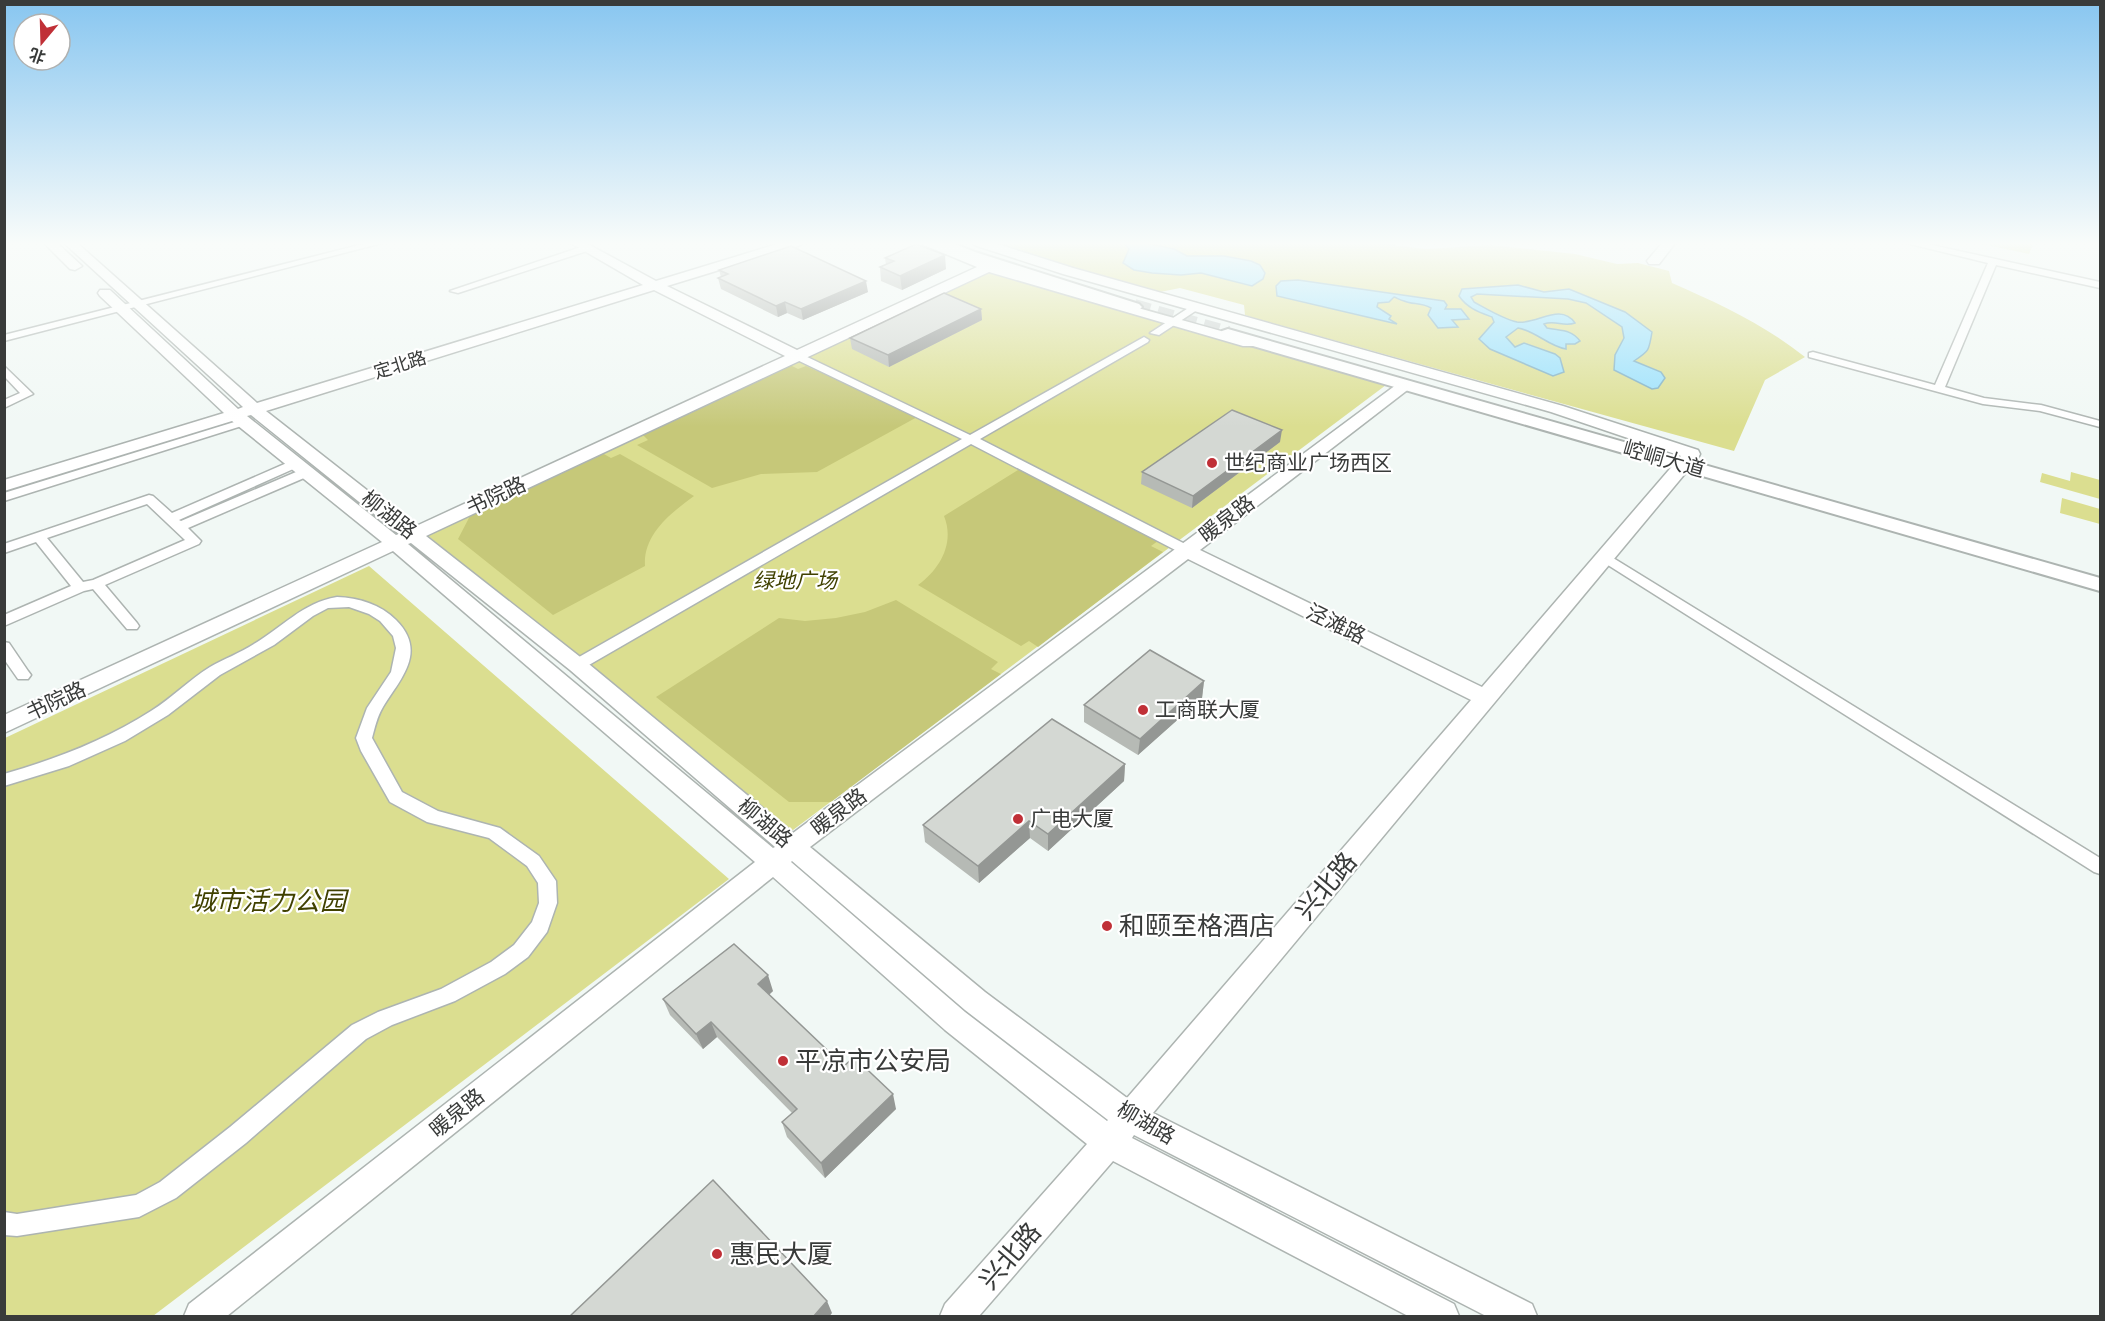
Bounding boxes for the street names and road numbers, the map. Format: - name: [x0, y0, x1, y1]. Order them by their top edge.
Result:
- street label: 定北路: [371, 347, 429, 383]
- street label: 崆峒大道: [1620, 435, 1708, 483]
- street label: 书院路: [462, 471, 530, 521]
- street label: 柳湖路: [356, 485, 422, 545]
- street label: 暖泉路: [1194, 490, 1260, 548]
- street label: 泾滩路: [1302, 599, 1370, 649]
- street label: 书院路: [22, 676, 90, 726]
- street label: 暖泉路: [806, 783, 872, 841]
- street label: 柳湖路: [733, 793, 797, 853]
- street label: 兴北路: [1289, 846, 1363, 926]
- street label: 暖泉路: [424, 1083, 490, 1143]
- street label: 柳湖路: [1112, 1096, 1180, 1150]
- street label: 兴北路: [973, 1217, 1048, 1296]

